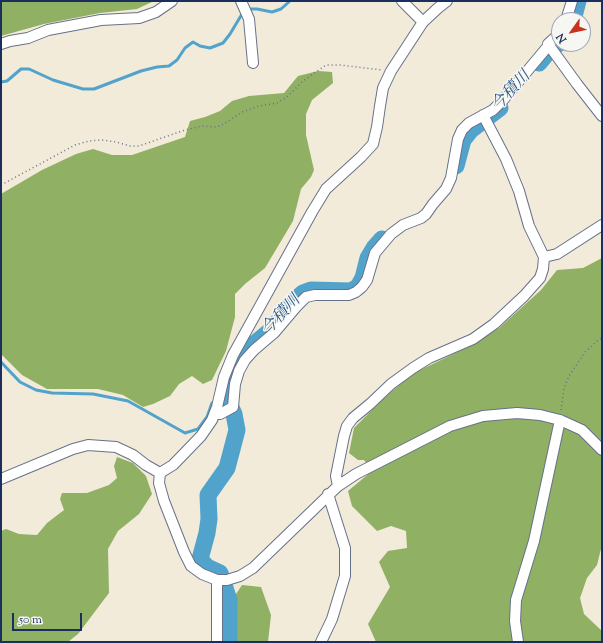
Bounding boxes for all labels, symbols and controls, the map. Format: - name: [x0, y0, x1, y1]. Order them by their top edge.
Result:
- north arrow: [551, 12, 591, 52]
- text: N: [553, 30, 571, 46]
- water label: 今積川: [489, 68, 535, 116]
- water label: 今積川: [259, 292, 305, 340]
- scale bar: [14, 605, 84, 631]
- text: 50 m: [19, 611, 42, 629]

